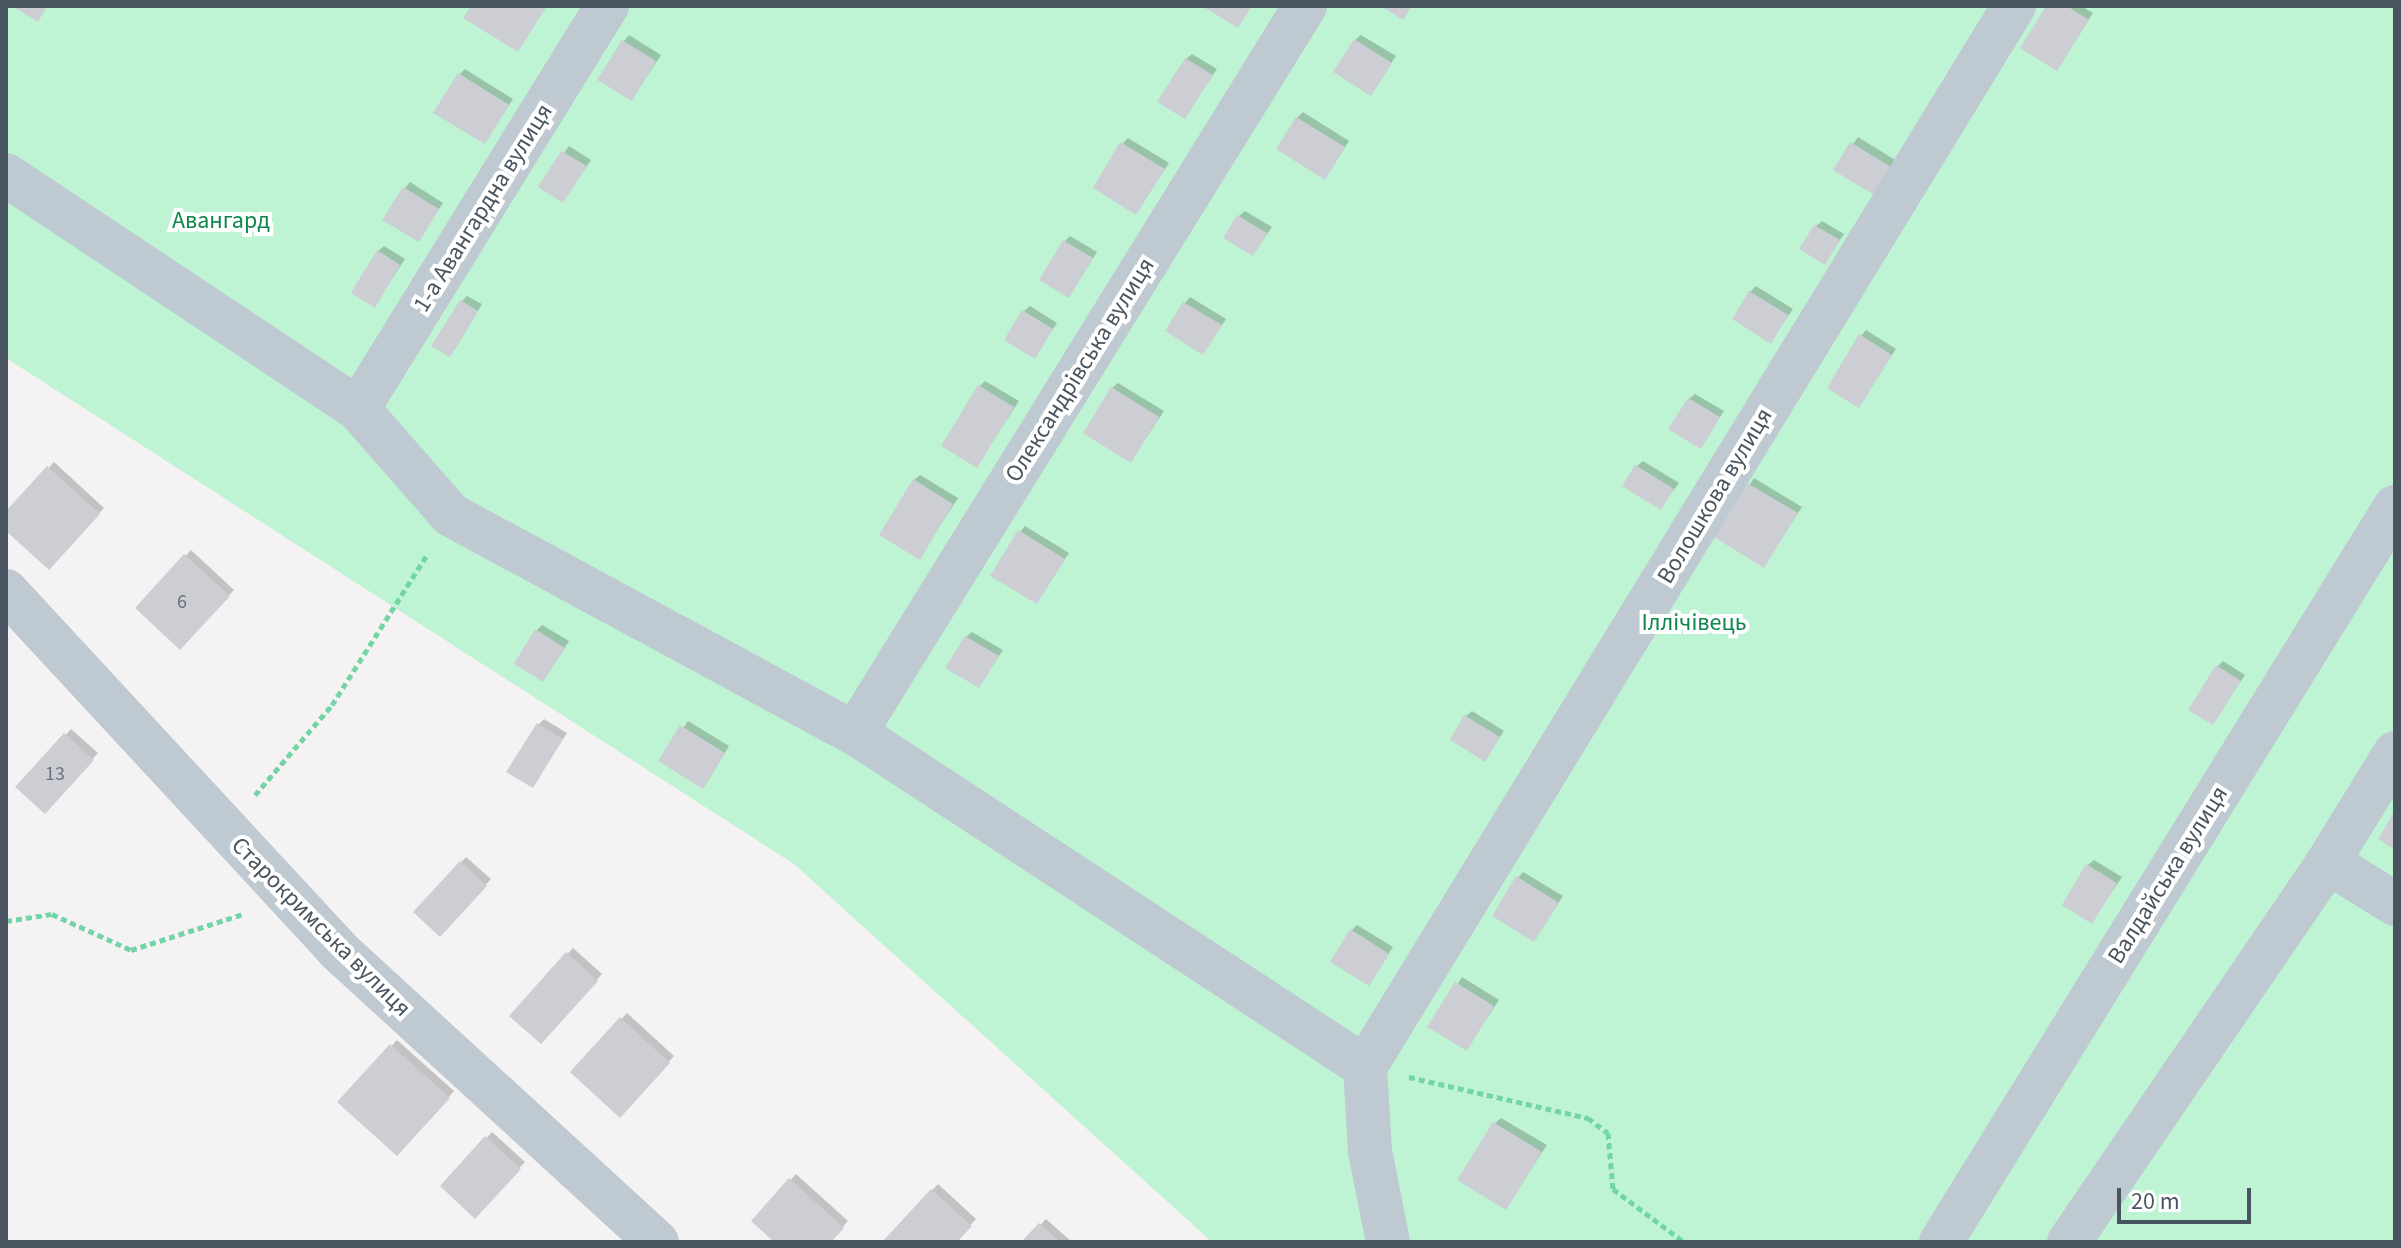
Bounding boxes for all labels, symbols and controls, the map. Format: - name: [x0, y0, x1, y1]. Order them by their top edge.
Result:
- street label: 1-а Авангардна вулиця: [407, 99, 559, 317]
- park label: Авангард: [172, 207, 270, 235]
- street label: Олександрівська вулиця: [999, 253, 1161, 487]
- street label: Волошкова вулиця: [1651, 403, 1779, 589]
- house number: 6: [177, 590, 187, 614]
- park label: Іллічівець: [1641, 609, 1747, 637]
- house number: 13: [45, 762, 65, 786]
- street label: Валдайська вулиця: [2102, 781, 2234, 969]
- street label: Старокримська вулиця: [225, 831, 417, 1023]
- scale bar: [2121, 1172, 2255, 1222]
- text: 20 m: [2131, 1184, 2180, 1219]

